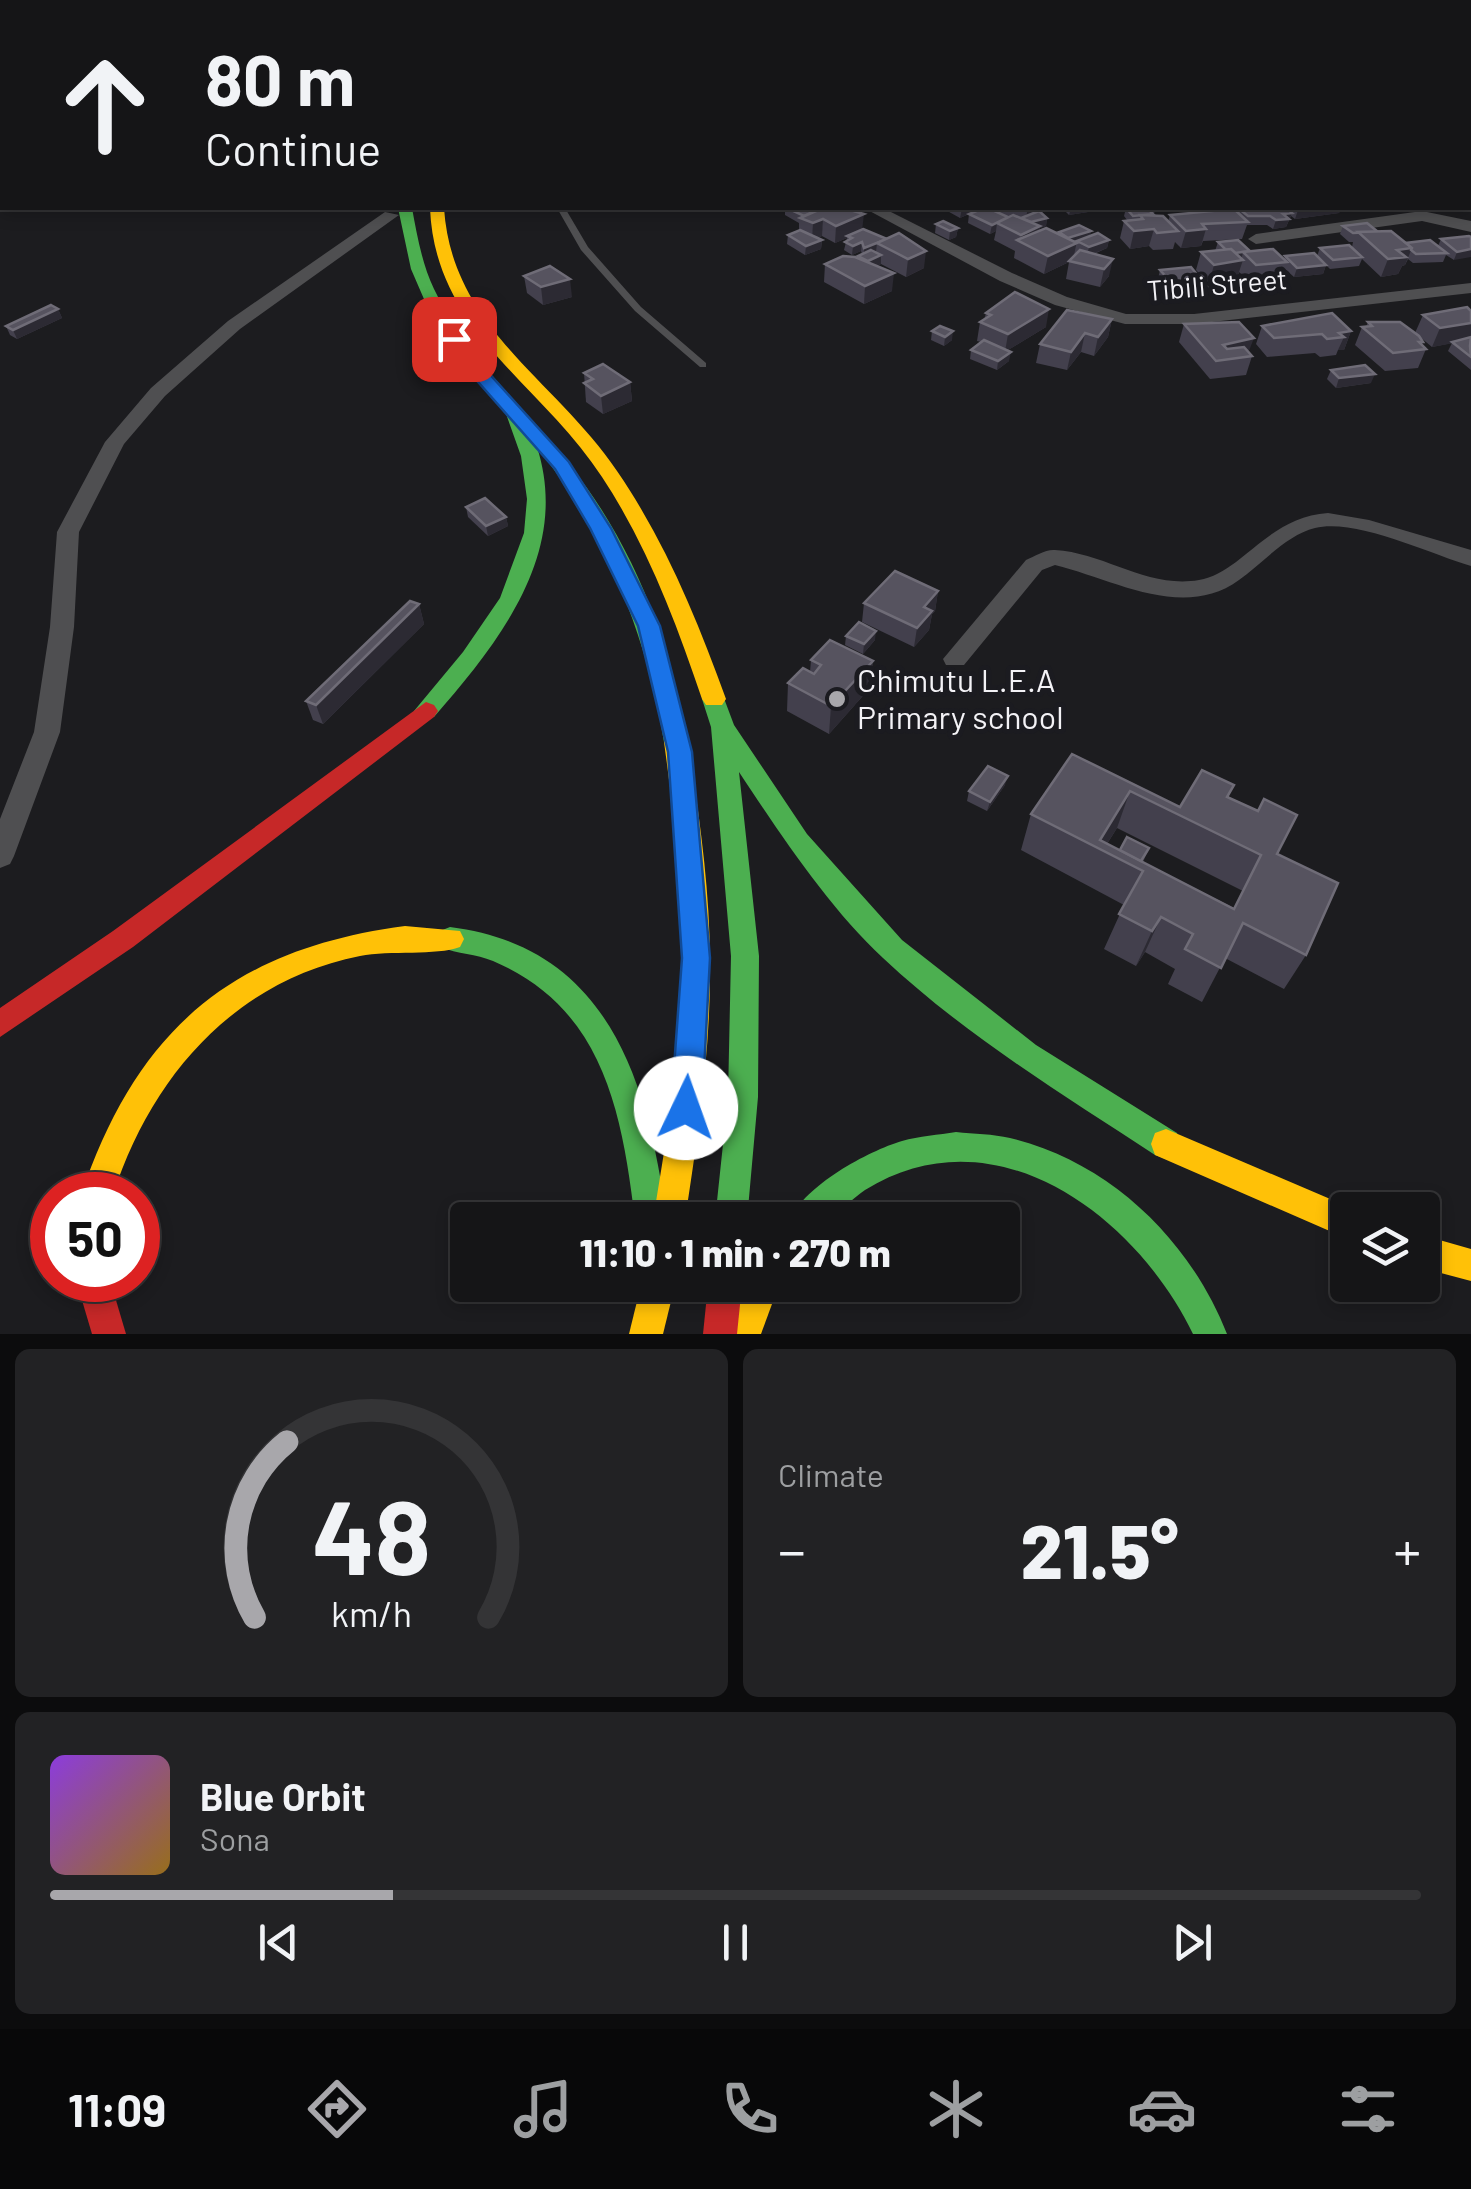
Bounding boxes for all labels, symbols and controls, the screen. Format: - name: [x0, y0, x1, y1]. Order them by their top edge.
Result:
- text: 80 m: [205, 36, 355, 120]
- icon: ahead: [40, 40, 170, 170]
- text: Continue: [205, 121, 381, 175]
- street label: Tibili Street: [1145, 261, 1288, 307]
- pin: [412, 297, 497, 382]
- icon: arrive: [427, 312, 482, 367]
- place label: Chimutu L.E.A Primary school: [857, 660, 1064, 735]
- marker: Chimutu L.E.A Primary school: [826, 688, 848, 710]
- position arrow: [634, 1056, 738, 1160]
- speed limit sign: 50: [30, 1172, 160, 1302]
- map controls: [1330, 1192, 1440, 1302]
- button: layers: [1330, 1192, 1440, 1302]
- text: 11:10 · 1 min · 270 m: [579, 1229, 891, 1275]
- text: Climate: [778, 1455, 884, 1493]
- text: 48: [312, 1471, 431, 1596]
- text: 21.5°: [1020, 1504, 1179, 1594]
- text: −: [778, 1516, 806, 1582]
- text: +: [1393, 1516, 1421, 1582]
- text: km/h: [331, 1591, 412, 1634]
- text: Blue Orbit: [200, 1773, 366, 1819]
- text: Sona: [200, 1819, 270, 1857]
- icon: previous: [251, 1915, 306, 1970]
- icon: pause: [708, 1915, 763, 1970]
- icon: next: [1165, 1915, 1220, 1970]
- icon: directions: [302, 2074, 372, 2144]
- icon: music: [508, 2074, 578, 2144]
- icon: phone: [715, 2074, 785, 2144]
- icon: climate: [921, 2074, 991, 2144]
- icon: car: [1127, 2074, 1197, 2144]
- icon: filters: [1333, 2074, 1403, 2144]
- text: 11:09: [68, 2082, 166, 2136]

